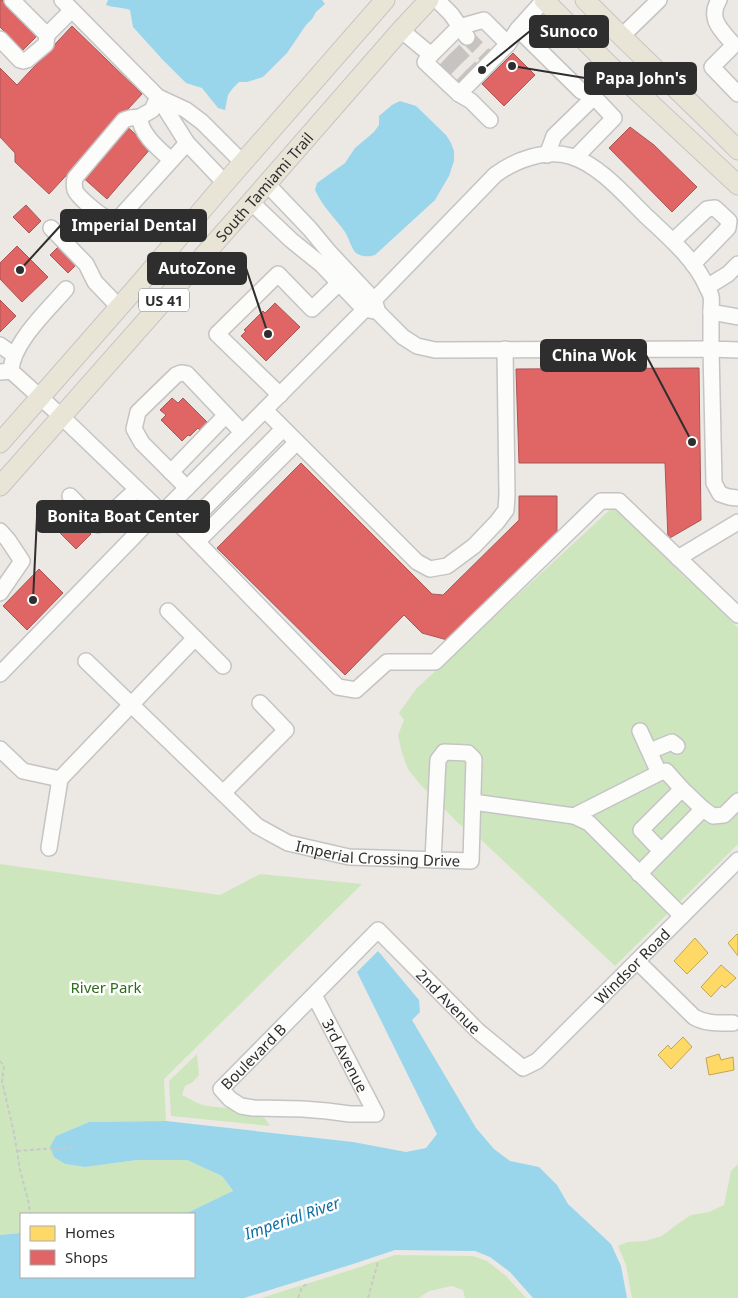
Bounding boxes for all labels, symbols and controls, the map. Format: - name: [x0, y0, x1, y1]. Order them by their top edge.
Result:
- callout: Sunoco: [530, 16, 608, 47]
- text: Sunoco: [540, 20, 598, 42]
- callout: Papa John's: [585, 63, 696, 94]
- text: Papa John's: [595, 67, 687, 89]
- street label: South Tamiami Trail: [211, 128, 317, 246]
- callout: Imperial Dental: [61, 210, 206, 241]
- text: Imperial Dental: [72, 214, 196, 236]
- callout: AutoZone: [148, 253, 246, 284]
- text: AutoZone: [158, 257, 236, 279]
- road number: US 41: [139, 288, 189, 312]
- callout: China Wok: [541, 340, 646, 371]
- text: China Wok: [552, 344, 636, 366]
- callout: Bonita Boat Center: [37, 501, 209, 532]
- text: Bonita Boat Center: [47, 505, 199, 527]
- street label: Imperial Crossing Drive: [294, 835, 460, 871]
- street label: Windsor Road: [590, 924, 674, 1008]
- street label: 2nd Avenue: [412, 965, 485, 1038]
- park label: River Park: [70, 977, 142, 997]
- street label: 3rd Avenue: [318, 1015, 373, 1096]
- street label: Boulevard B: [216, 1019, 290, 1094]
- water label: Imperial River: [240, 1191, 343, 1245]
- legend: [20, 1213, 195, 1278]
- text: Homes: [65, 1222, 115, 1242]
- text: Shops: [65, 1247, 108, 1267]

